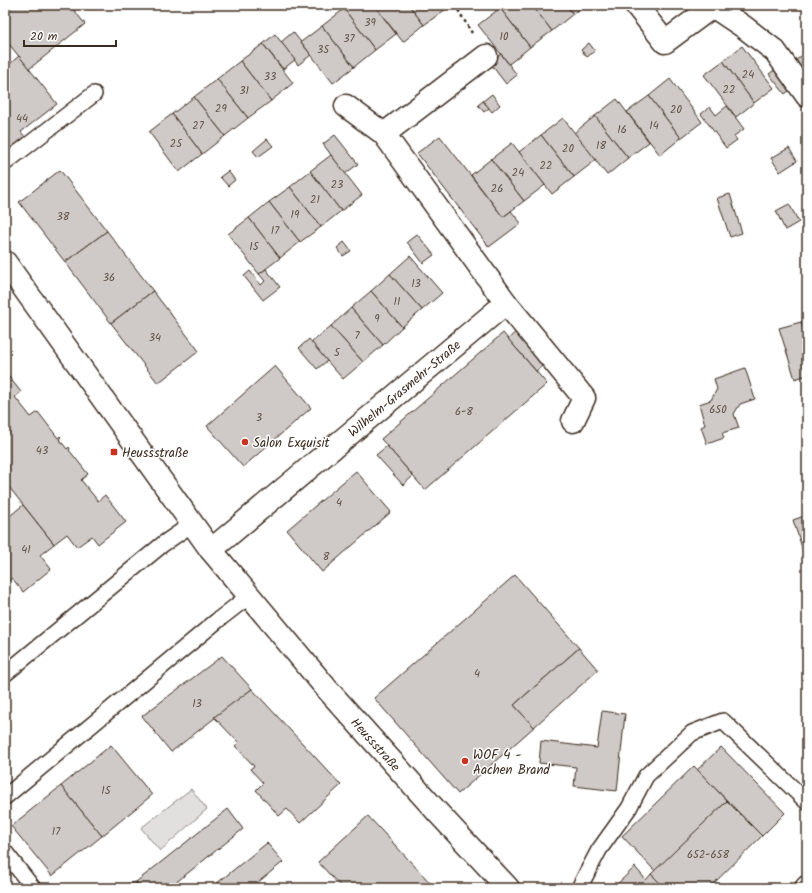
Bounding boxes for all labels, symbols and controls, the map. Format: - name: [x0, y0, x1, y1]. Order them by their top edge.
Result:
- house number: 39: [364, 14, 376, 32]
- scale bar: [24, 22, 116, 48]
- text: 20 m: [30, 27, 58, 46]
- house number: 10: [500, 28, 509, 46]
- house number: 37: [343, 30, 356, 48]
- house number: 35: [317, 41, 330, 59]
- house number: 24: [742, 66, 754, 84]
- house number: 33: [264, 68, 276, 86]
- house number: 22: [723, 81, 735, 99]
- house number: 31: [239, 82, 249, 100]
- house number: 29: [215, 100, 228, 118]
- house number: 20: [670, 101, 682, 119]
- house number: 44: [16, 110, 28, 128]
- house number: 27: [192, 117, 205, 135]
- house number: 14: [649, 117, 659, 135]
- house number: 16: [617, 121, 627, 139]
- house number: 25: [170, 135, 183, 153]
- house number: 18: [596, 137, 606, 155]
- house number: 20: [562, 140, 574, 158]
- house number: 22: [540, 157, 552, 175]
- house number: 24: [512, 164, 524, 182]
- house number: 23: [331, 176, 343, 194]
- house number: 26: [491, 180, 503, 198]
- house number: 21: [310, 191, 320, 209]
- house number: 19: [291, 206, 300, 224]
- house number: 38: [57, 208, 70, 226]
- house number: 17: [271, 222, 280, 240]
- house number: 15: [249, 238, 260, 256]
- house number: 36: [103, 269, 115, 287]
- house number: 13: [411, 275, 421, 293]
- house number: 11: [394, 293, 400, 311]
- house number: 9: [374, 310, 380, 328]
- house number: 7: [354, 327, 360, 345]
- house number: 34: [149, 329, 161, 347]
- street label: Wilhelm-Grasmehr-Straße: [344, 335, 466, 443]
- house number: 5: [334, 344, 341, 362]
- house number: 650: [709, 401, 727, 419]
- house number: 6-8: [455, 403, 473, 421]
- house number: 3: [256, 409, 262, 427]
- place label: Salon Exquisit: [253, 433, 331, 454]
- marker: Salon Exquisit: [240, 437, 250, 447]
- house number: 43: [36, 442, 48, 460]
- place label: Heussstraße: [122, 443, 188, 464]
- marker: Heussstraße: [109, 447, 119, 457]
- house number: 4: [336, 494, 342, 512]
- house number: 41: [21, 541, 31, 559]
- house number: 8: [323, 548, 330, 566]
- house number: 4: [474, 665, 480, 683]
- house number: 13: [192, 695, 202, 713]
- street label: Heussstraße: [345, 713, 405, 777]
- place label: WOF 4 - Aachen Brand: [473, 745, 550, 781]
- marker: WOF 4 - Aachen Brand: [460, 756, 470, 766]
- house number: 15: [101, 782, 112, 800]
- house number: 17: [52, 823, 61, 841]
- house number: 652-658: [687, 846, 729, 864]

